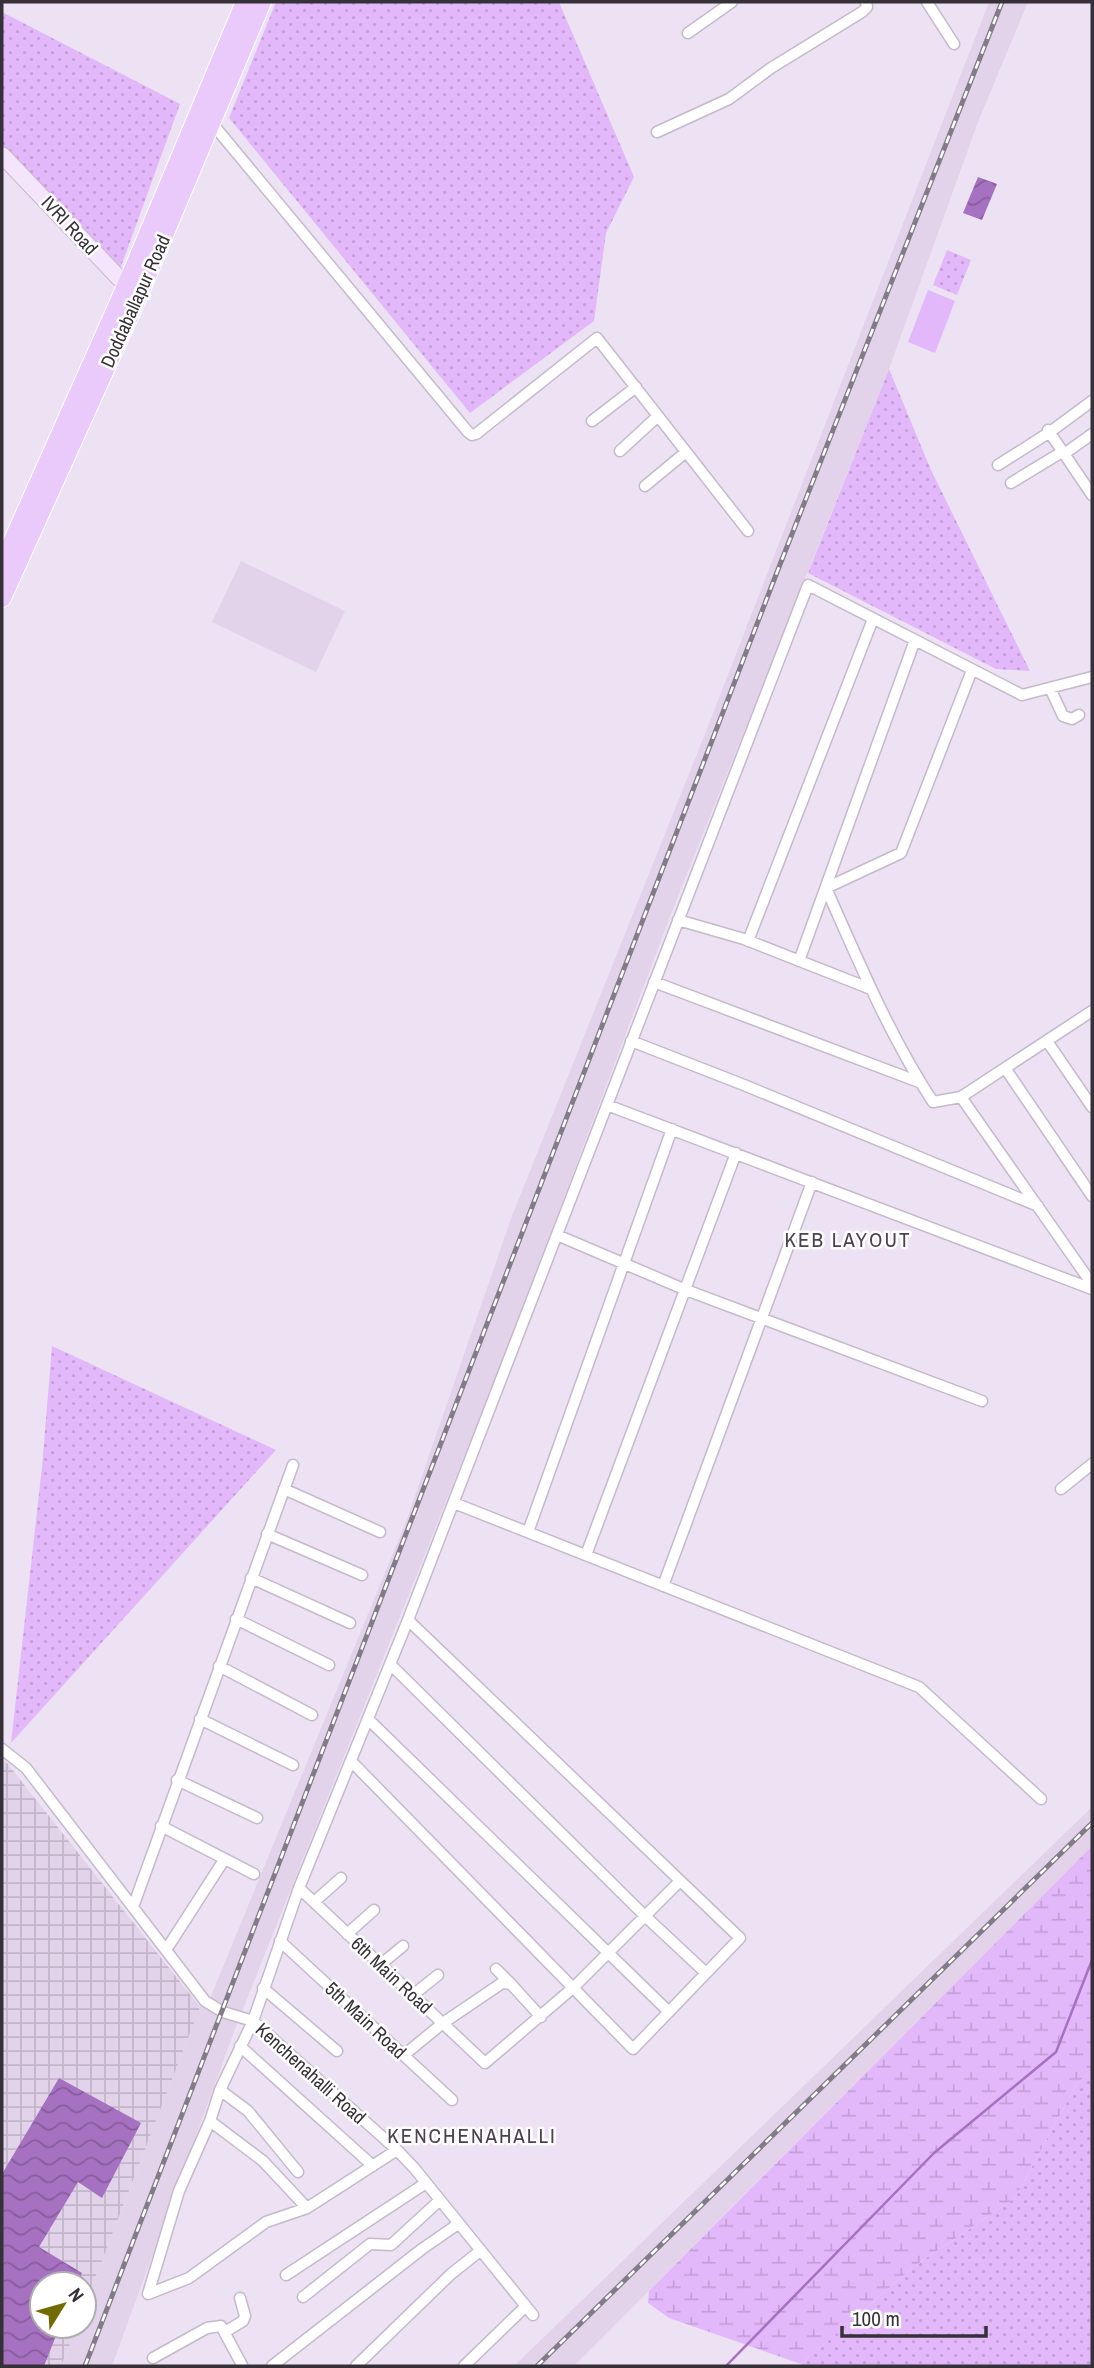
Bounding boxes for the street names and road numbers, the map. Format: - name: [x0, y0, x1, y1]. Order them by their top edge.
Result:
- street label: IVRI Road: [36, 190, 104, 260]
- street label: Doddaballapur Road: [94, 230, 176, 372]
- street label: 6th Main Road: [346, 1931, 438, 2019]
- street label: 5th Main Road: [320, 1976, 412, 2064]
- street label: Kenchenahalli Road: [250, 2016, 372, 2130]

